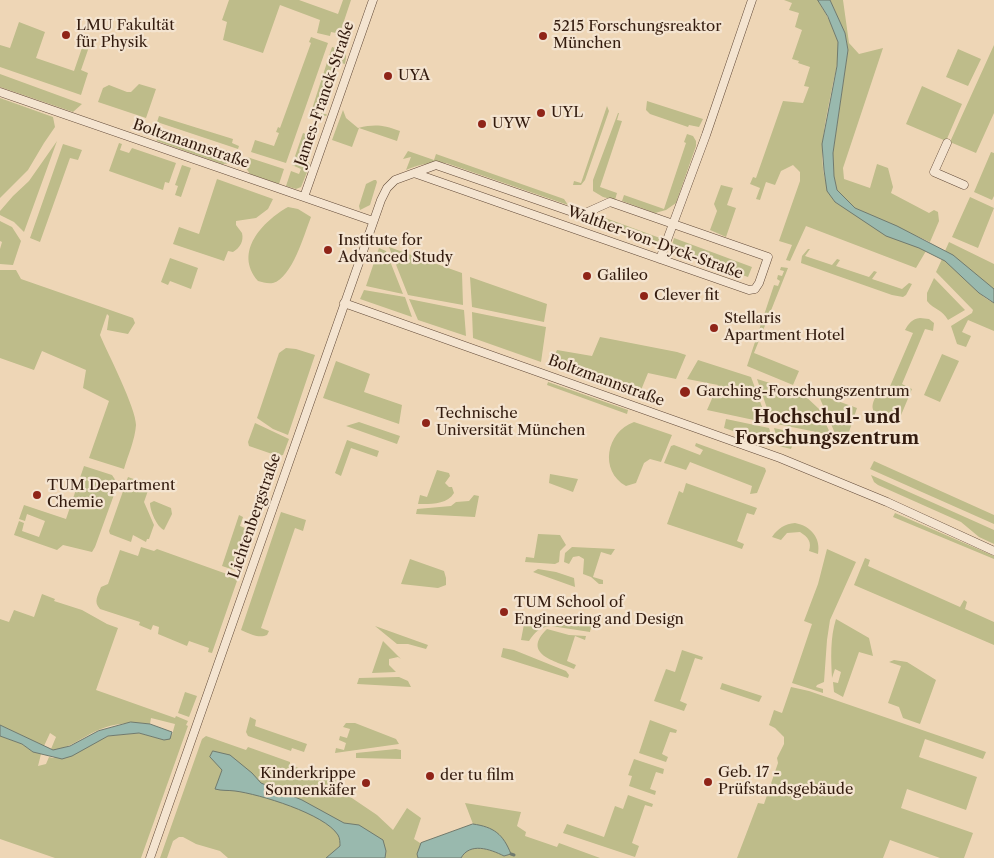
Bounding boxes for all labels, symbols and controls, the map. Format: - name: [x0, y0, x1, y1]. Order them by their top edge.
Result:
- place label: LMU Fakultät für Physik: [76, 17, 175, 52]
- place label: 5215 Forschungsreaktor München: [553, 18, 722, 53]
- street label: James-Franck-Straße: [292, 19, 358, 169]
- marker: LMU Fakultät für Physik: [60, 29, 72, 41]
- marker: 5215 Forschungsreaktor München: [537, 30, 549, 42]
- place label: UYA: [398, 67, 430, 85]
- marker: UYA: [382, 70, 394, 82]
- place label: UYL: [551, 104, 583, 122]
- marker: UYL: [535, 107, 547, 119]
- place label: UYW: [492, 115, 531, 133]
- street label: Boltzmannstraße: [130, 116, 252, 172]
- marker: UYW: [476, 118, 488, 130]
- street label: Walther-von-Dyck-Straße: [565, 203, 745, 283]
- place label: Institute for Advanced Study: [338, 232, 453, 267]
- marker: Institute for Advanced Study: [322, 244, 334, 256]
- place label: Galileo: [597, 267, 648, 285]
- marker: Galileo: [581, 270, 593, 282]
- place label: Clever fit: [654, 287, 719, 305]
- marker: Clever fit: [638, 290, 650, 302]
- place label: Stellaris Apartment Hotel: [724, 310, 845, 345]
- marker: Stellaris Apartment Hotel: [708, 322, 720, 334]
- street label: Boltzmannstraße: [545, 352, 667, 410]
- place label: Garching-Forschungszentrum: [696, 383, 910, 401]
- marker: Garching-Forschungszentrum: [678, 385, 692, 399]
- place label: Technische Universität München: [436, 405, 585, 440]
- district label: Hochschul- und Forschungszentrum: [735, 407, 919, 449]
- marker: Technische Universität München: [420, 417, 432, 429]
- street label: Lichtenbergstraße: [225, 451, 285, 581]
- place label: TUM Department Chemie: [47, 477, 175, 512]
- marker: TUM Department Chemie: [31, 489, 43, 501]
- place label: TUM School of Engineering and Design: [514, 594, 684, 629]
- marker: TUM School of Engineering and Design: [498, 606, 510, 618]
- place label: Geb. 17 - Prüfstandsgebäude: [718, 764, 853, 799]
- place label: Kinderkrippe Sonnenkäfer: [260, 765, 356, 800]
- place label: der tu film: [440, 767, 514, 785]
- marker: der tu film: [424, 770, 436, 782]
- marker: Geb. 17 - Prüfstandsgebäude: [702, 776, 714, 788]
- marker: Kinderkrippe Sonnenkäfer: [360, 777, 372, 789]

